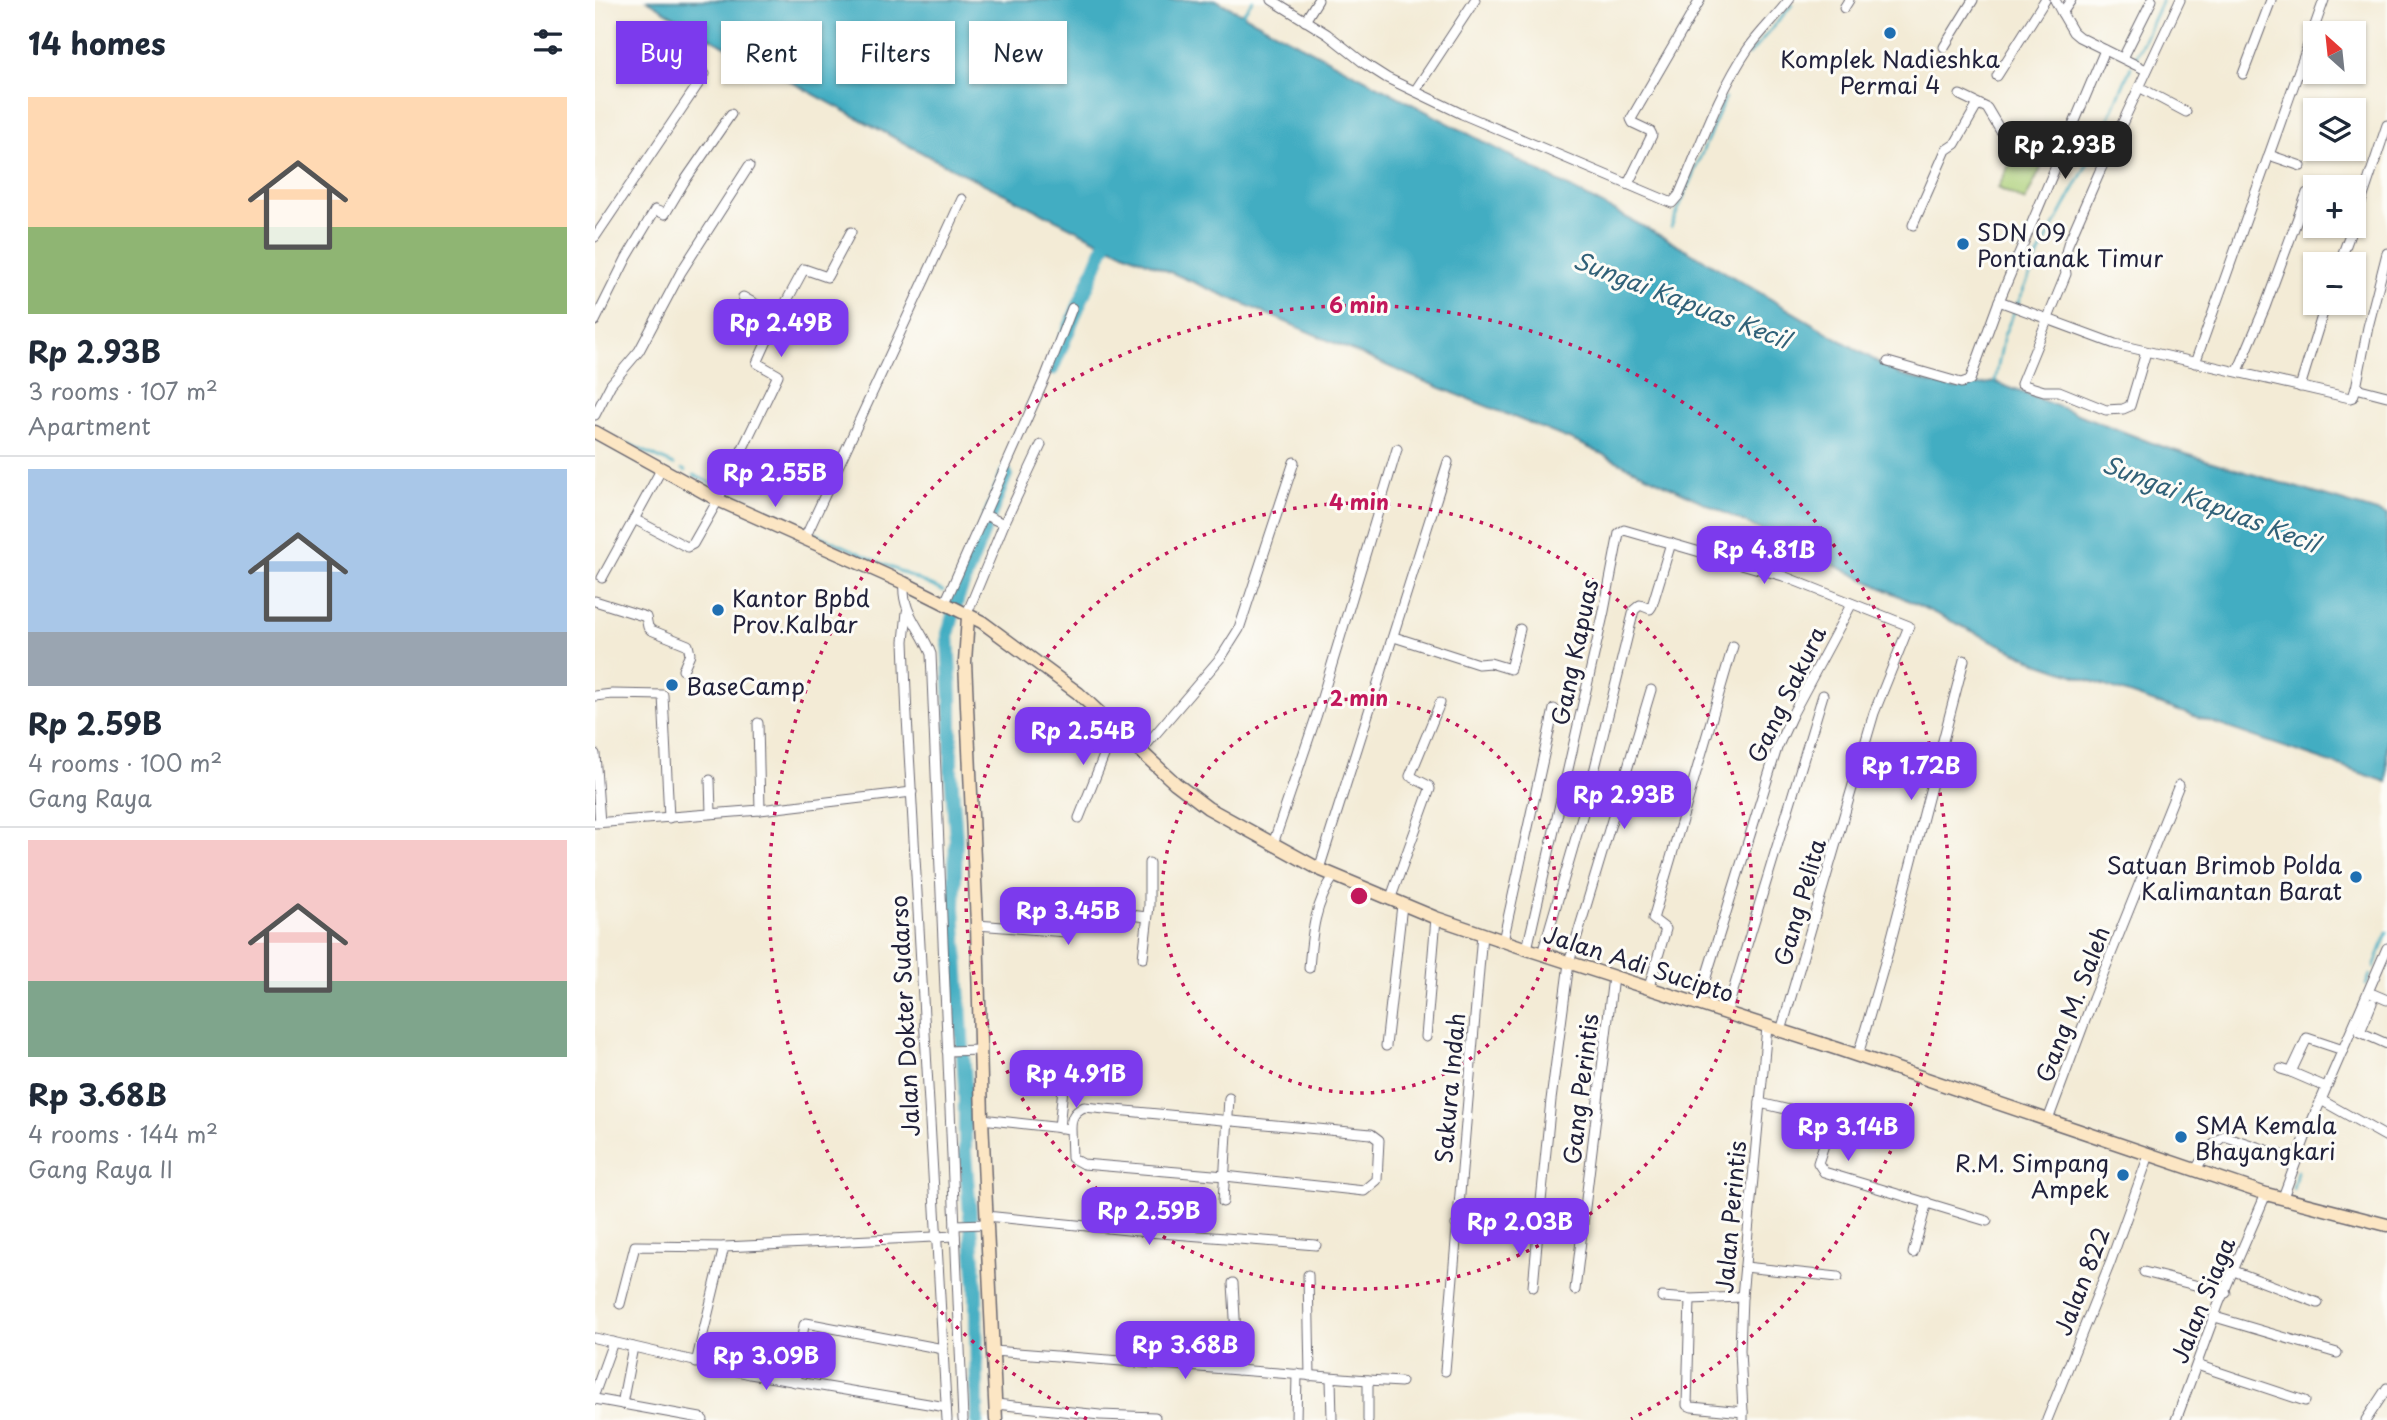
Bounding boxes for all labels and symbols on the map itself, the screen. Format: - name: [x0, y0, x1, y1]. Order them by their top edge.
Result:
- north arrow: [2303, 21, 2366, 84]
- marker: Komplek Nadieshka Permai 4: [1882, 25, 1898, 41]
- place label: Komplek Nadieshka Permai 4: [1780, 41, 2000, 102]
- pin: Rp 2.93B: [1993, 122, 2137, 181]
- place label: SDN 09 Pontianak Timur: [1977, 214, 2163, 275]
- marker: SDN 09 Pontianak Timur: [1955, 236, 1971, 252]
- water label: Sungai Kapuas Kecil: [1569, 241, 1798, 358]
- text: 6 min: [1329, 288, 1389, 320]
- pin: Rp 2.49B: [709, 300, 853, 359]
- water label: Sungai Kapuas Kecil: [2098, 445, 2327, 562]
- pin: Rp 2.55B: [703, 449, 847, 509]
- text: 4 min: [1329, 485, 1389, 517]
- pin: Rp 4.81B: [1692, 526, 1836, 586]
- street label: Gang Kapuas: [1541, 576, 1607, 728]
- place label: Kantor Bpbd Prov.Kalbar: [732, 580, 870, 641]
- marker: Kantor Bpbd Prov.Kalbar: [710, 602, 726, 618]
- street label: Gang Sakura: [1738, 620, 1834, 768]
- place label: BaseCamp: [686, 668, 805, 703]
- marker: BaseCamp: [664, 677, 680, 693]
- text: 2 min: [1330, 681, 1388, 713]
- pin: Rp 2.54B: [1011, 708, 1155, 767]
- pin: Rp 1.72B: [1839, 742, 1983, 802]
- pin: Rp 2.93B: [1552, 772, 1696, 831]
- street label: Gang Pelita: [1764, 834, 1834, 970]
- place label: Satuan Brimob Polda Kalimantan Barat: [2106, 847, 2342, 908]
- marker: Satuan Brimob Polda Kalimantan Barat: [2348, 869, 2364, 885]
- centre of rings: [1347, 884, 1371, 908]
- pin: Rp 3.45B: [996, 888, 1140, 947]
- street label: Jalan Dokter Sudarso: [880, 894, 928, 1138]
- street label: Jalan Adi Sucipto: [1539, 916, 1739, 1010]
- street label: Gang M. Saleh: [2026, 921, 2118, 1087]
- street label: Sakura Indah: [1425, 1011, 1473, 1165]
- street label: Gang Perintis: [1553, 1012, 1607, 1166]
- pin: Rp 4.91B: [1004, 1050, 1148, 1110]
- pin: Rp 3.14B: [1776, 1104, 1920, 1163]
- place label: SMA Kemala Bhayangkari: [2195, 1107, 2337, 1168]
- marker: SMA Kemala Bhayangkari: [2173, 1129, 2189, 1145]
- street label: Jalan Perintis: [1706, 1139, 1754, 1295]
- place label: R.M. Simpang Ampek: [1955, 1145, 2109, 1206]
- marker: R.M. Simpang Ampek: [2115, 1167, 2131, 1183]
- pin: Rp 2.59B: [1077, 1188, 1221, 1247]
- pin: Rp 2.03B: [1448, 1198, 1592, 1258]
- street label: Jalan 822: [2044, 1222, 2118, 1340]
- street label: Jalan Siaga: [2161, 1232, 2243, 1368]
- pin: Rp 3.68B: [1113, 1322, 1257, 1381]
- pin: Rp 3.09B: [694, 1332, 838, 1392]

